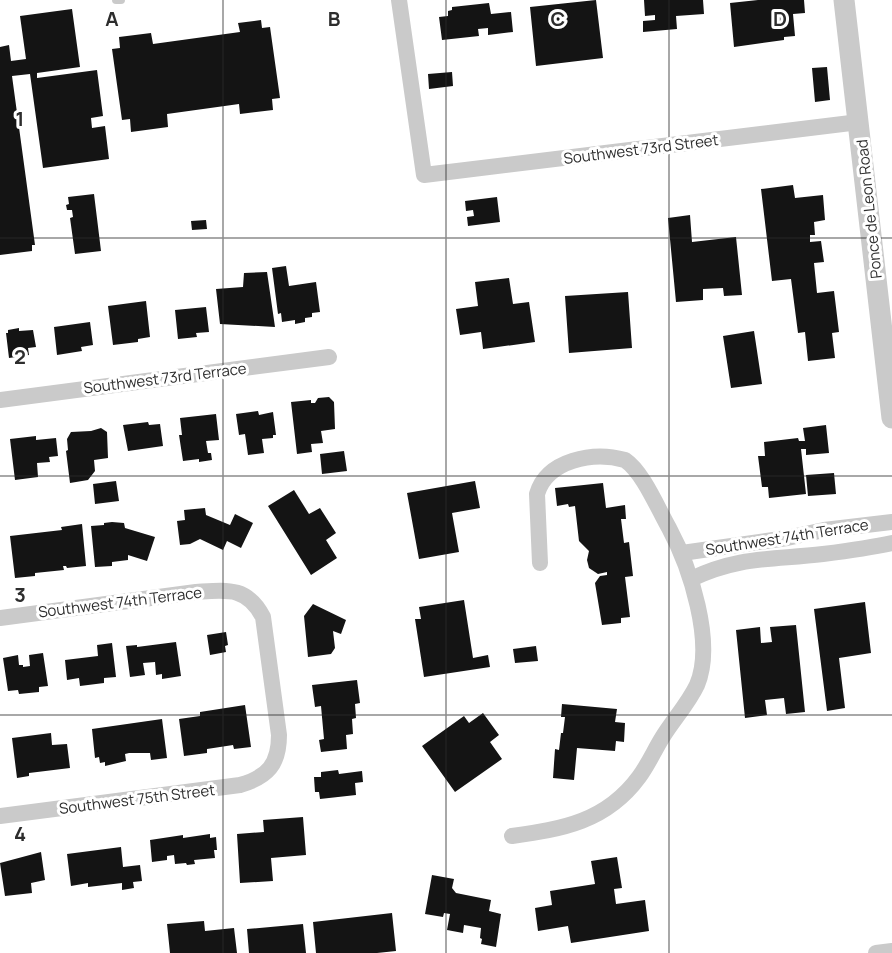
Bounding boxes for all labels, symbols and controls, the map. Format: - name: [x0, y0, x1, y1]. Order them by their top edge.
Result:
- text: A: [105, 5, 119, 32]
- text: B: [328, 5, 341, 32]
- text: C: [551, 5, 565, 32]
- text: D: [773, 5, 787, 32]
- text: 1: [16, 105, 24, 132]
- street label: Southwest 73rd Street: [562, 129, 720, 169]
- street label: Ponce de Leon Road: [851, 138, 887, 280]
- text: 2: [14, 343, 26, 370]
- street label: Southwest 73rd Terrace: [82, 358, 248, 398]
- street label: Southwest 74th Terrace: [704, 514, 870, 560]
- text: 3: [14, 581, 26, 608]
- street label: Southwest 74th Terrace: [37, 582, 203, 622]
- street label: Southwest 75th Street: [58, 779, 216, 819]
- text: 4: [14, 820, 26, 847]

